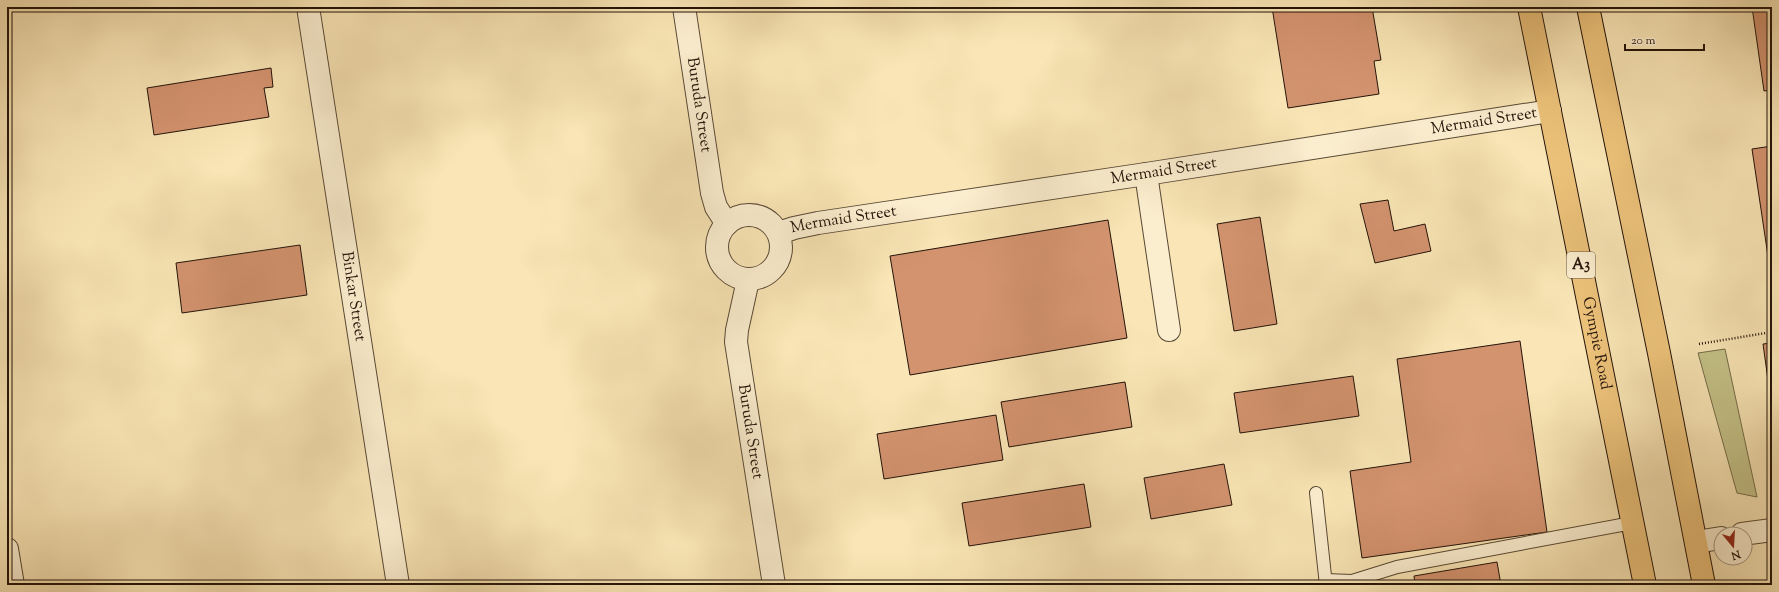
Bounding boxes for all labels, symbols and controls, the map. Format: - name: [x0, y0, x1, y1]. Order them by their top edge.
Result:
- scale bar: [1625, 26, 1704, 52]
- text: 20 m: [1631, 32, 1656, 50]
- street label: Buruda Street: [680, 56, 717, 154]
- street label: Mermaid Street: [1429, 102, 1539, 141]
- street label: Mermaid Street: [1109, 152, 1219, 191]
- street label: Mermaid Street: [788, 200, 898, 240]
- street label: Binkar Street: [335, 250, 372, 344]
- road number: A3: [1567, 252, 1595, 278]
- street label: Gympie Road: [1576, 295, 1617, 392]
- street label: Buruda Street: [731, 383, 769, 481]
- north arrow: [1713, 526, 1753, 566]
- text: N: [1729, 545, 1743, 564]

